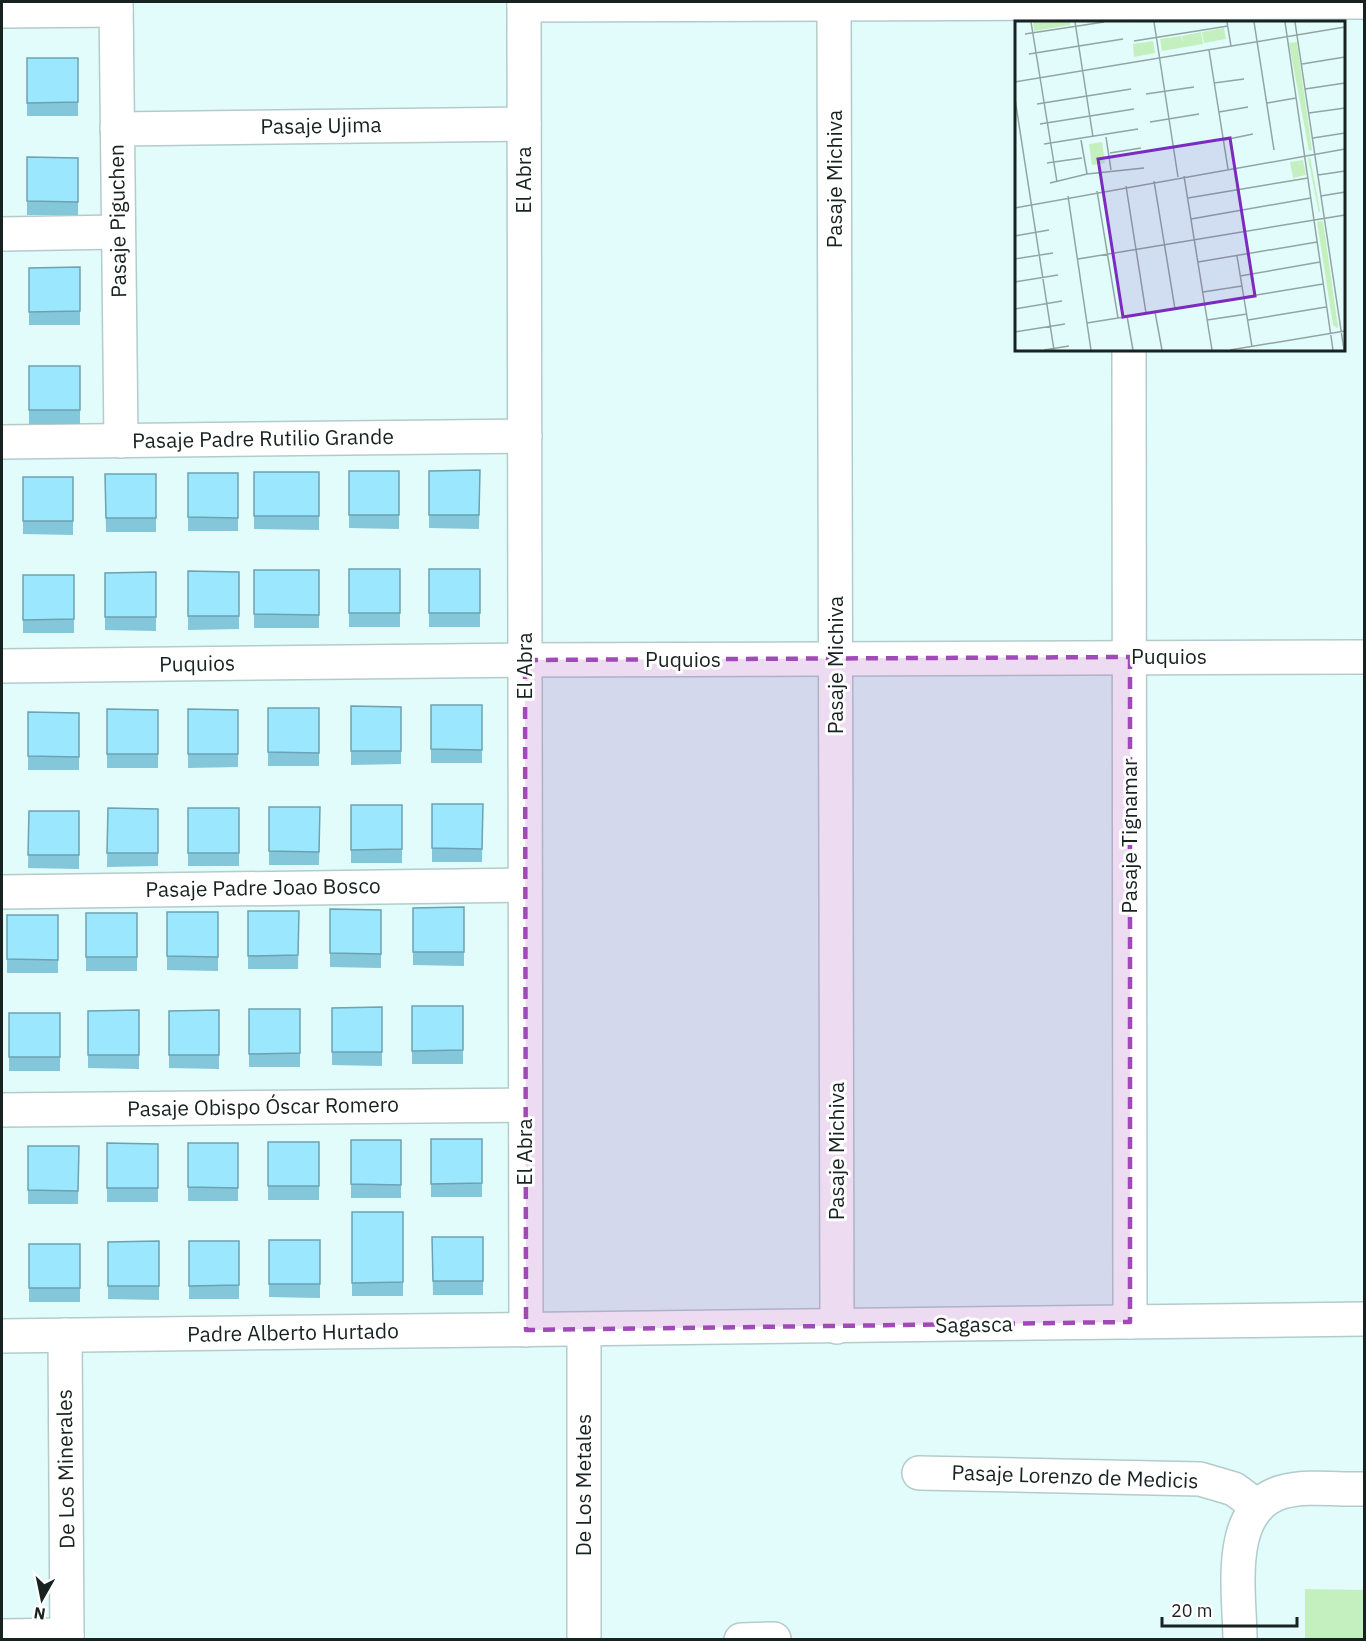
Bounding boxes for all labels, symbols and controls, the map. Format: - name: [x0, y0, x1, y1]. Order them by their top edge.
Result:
- inset map: [1015, 21, 1345, 351]
- street label: Pasaje Ujima: [260, 110, 382, 140]
- street label: Pasaje Michiva: [820, 110, 848, 248]
- street label: Pasaje Piguchen: [102, 144, 132, 298]
- street label: El Abra: [509, 146, 537, 214]
- street label: Pasaje Padre Rutilio Grande: [132, 422, 394, 454]
- street label: Pasaje Michiva: [821, 596, 849, 734]
- street label: El Abra: [510, 632, 538, 700]
- street label: Puquios: [1131, 642, 1207, 670]
- street label: Puquios: [645, 645, 721, 673]
- street label: Puquios: [159, 648, 235, 678]
- street label: Pasaje Tignamar: [1115, 758, 1143, 914]
- street label: Pasaje Padre Joao Bosco: [145, 871, 381, 903]
- street label: Pasaje Michiva: [822, 1082, 850, 1220]
- street label: Pasaje Obispo Óscar Romero: [127, 1090, 399, 1122]
- street label: El Abra: [510, 1118, 538, 1186]
- street label: Sagasca: [935, 1309, 1013, 1339]
- street label: Padre Alberto Hurtado: [187, 1316, 399, 1348]
- street label: De Los Minerales: [50, 1389, 80, 1549]
- street label: De Los Metales: [569, 1414, 597, 1556]
- street label: Pasaje Lorenzo de Medicis: [951, 1458, 1199, 1494]
- north arrow: [12, 1569, 72, 1629]
- scale bar: [1162, 1590, 1297, 1628]
- text: 20 m: [1171, 1599, 1213, 1622]
- text: N: [32, 1603, 47, 1625]

